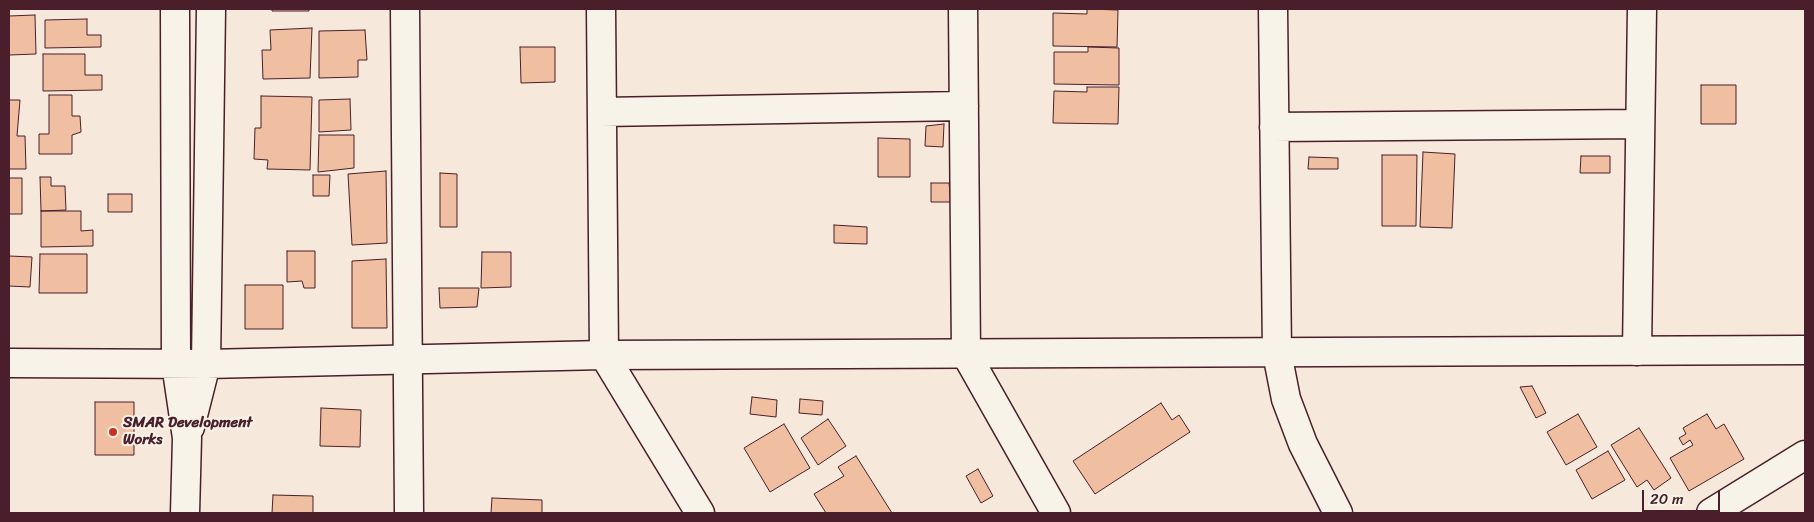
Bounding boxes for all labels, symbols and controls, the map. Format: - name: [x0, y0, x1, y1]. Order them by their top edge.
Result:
- place label: SMAR Development Works: [123, 414, 252, 449]
- marker: SMAR Development Works: [107, 426, 119, 438]
- scale bar: [1644, 480, 1722, 512]
- text: 20 m: [1650, 486, 1684, 512]

